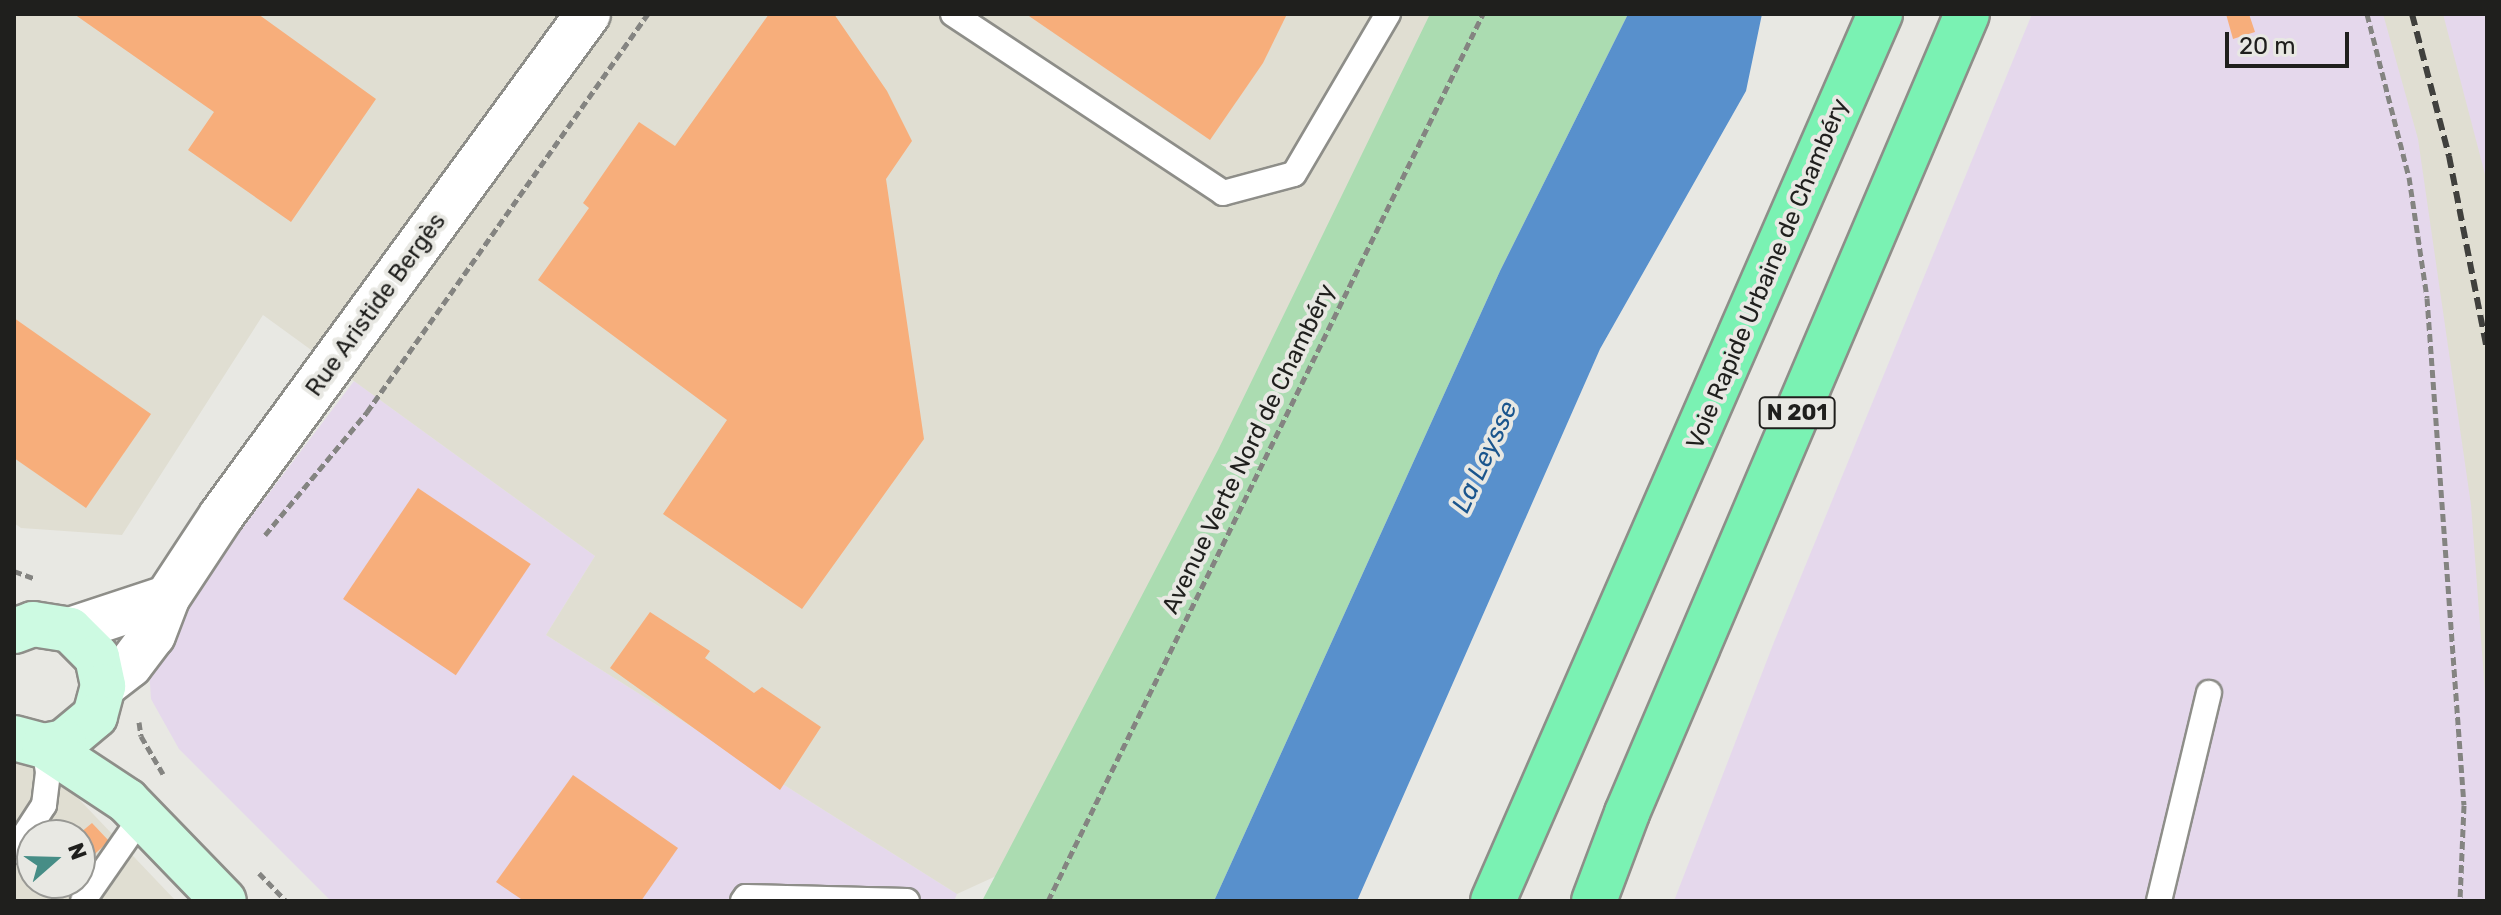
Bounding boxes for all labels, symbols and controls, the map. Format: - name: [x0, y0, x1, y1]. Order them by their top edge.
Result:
- scale bar: [2229, 16, 2353, 66]
- text: 20 m: [2239, 32, 2296, 60]
- street label: Voie Rapide Urbaine de Chambéry: [1681, 94, 1855, 454]
- street label: Rue Aristide Bergès: [300, 208, 452, 402]
- street label: Avenue Verte Nord de Chambéry: [1156, 279, 1342, 619]
- road number: N 201: [1757, 395, 1837, 431]
- water label: La Leysse: [1446, 396, 1524, 518]
- north arrow: [16, 819, 96, 899]
- text: N: [62, 839, 93, 863]

